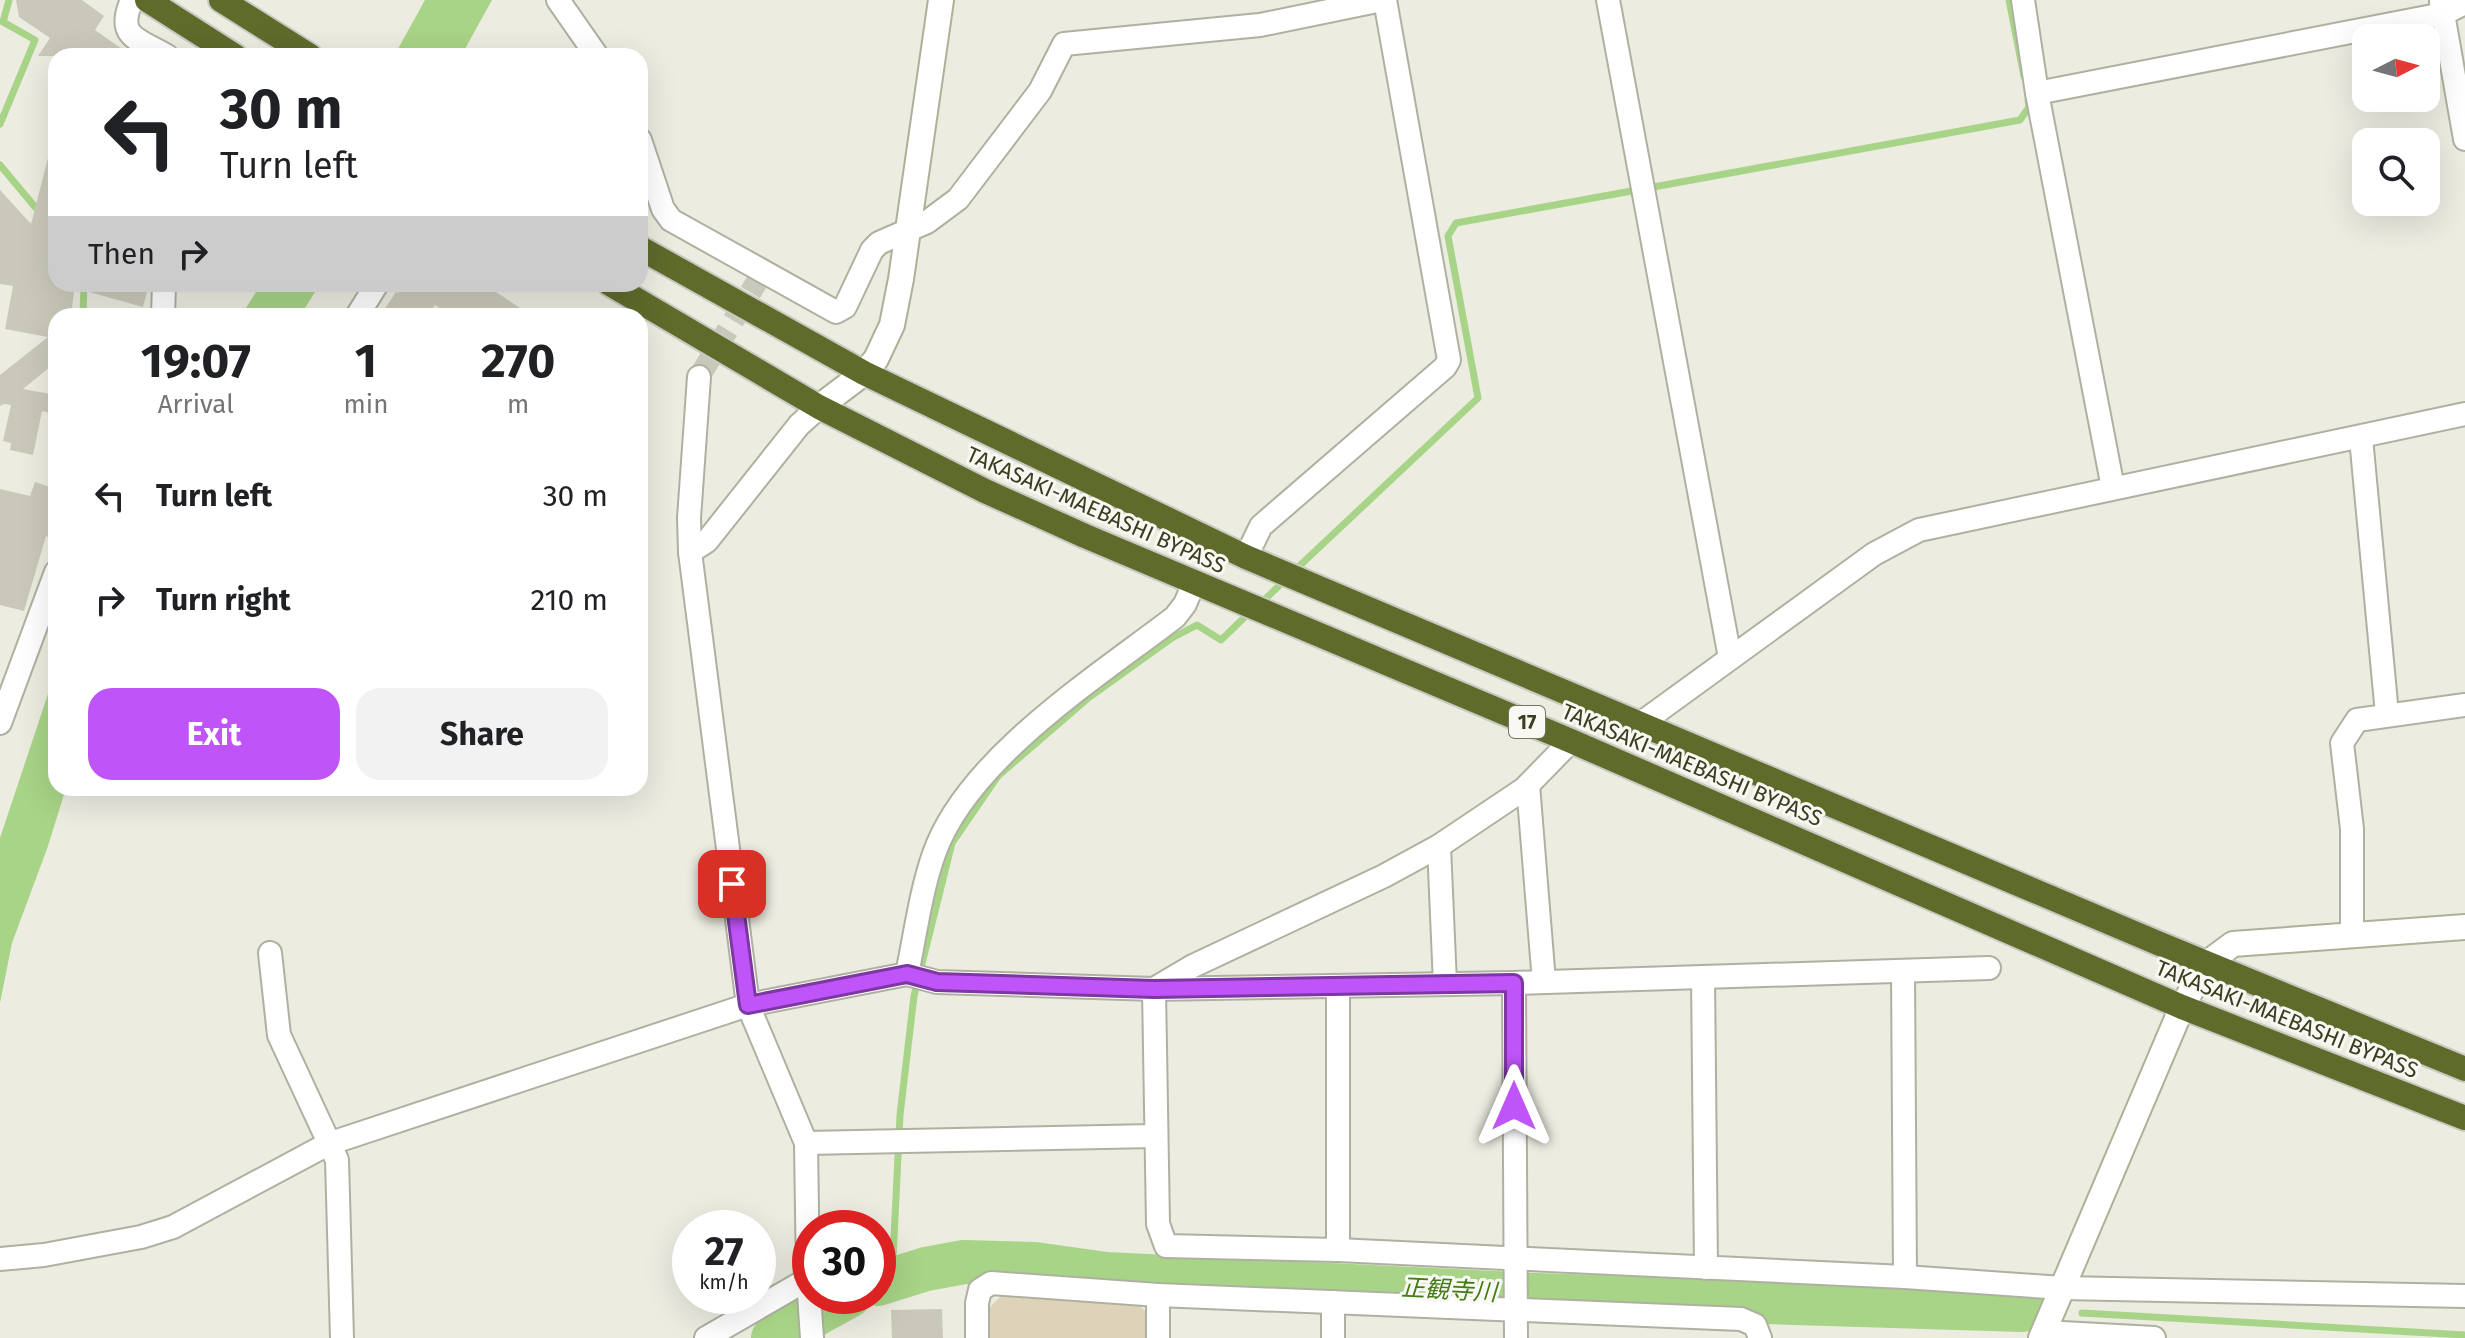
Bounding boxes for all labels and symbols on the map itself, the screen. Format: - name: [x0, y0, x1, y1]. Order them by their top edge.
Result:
- north arrow: [2352, 24, 2440, 112]
- street label: TAKASAKI-MAEBASHI BYPASS: [962, 441, 1230, 579]
- street label: TAKASAKI-MAEBASHI BYPASS: [1558, 698, 1826, 832]
- road number: 17: [1509, 706, 1545, 738]
- pin: [698, 850, 766, 918]
- street label: TAKASAKI-MAEBASHI BYPASS: [2152, 954, 2422, 1084]
- position arrow: [1472, 1064, 1556, 1148]
- speed limit sign: 30: [792, 1210, 896, 1314]
- water label: 正観寺川: [1400, 1274, 1501, 1307]

